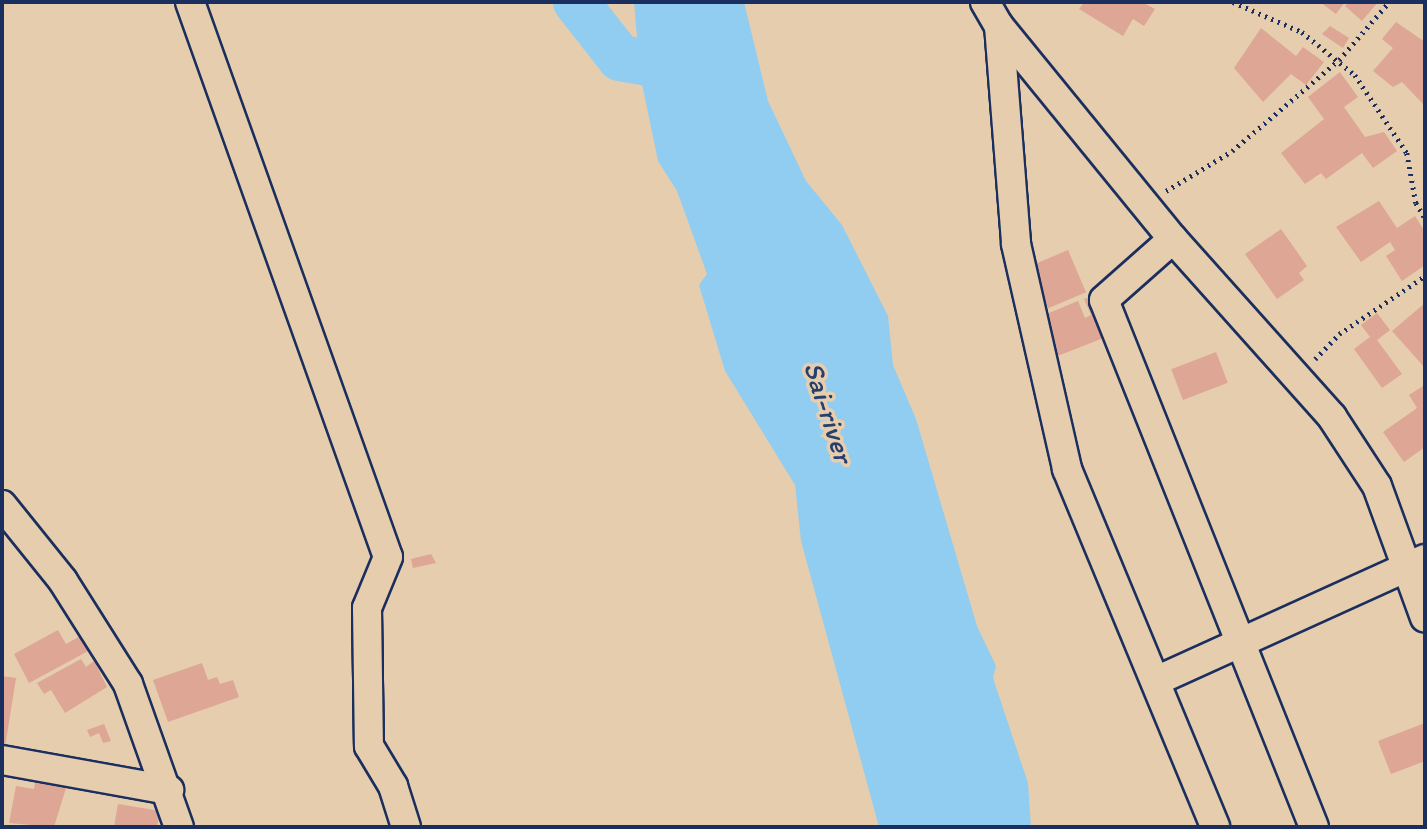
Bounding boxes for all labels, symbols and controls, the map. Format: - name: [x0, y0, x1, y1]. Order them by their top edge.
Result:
- water label: Sai-river: [797, 357, 861, 467]

